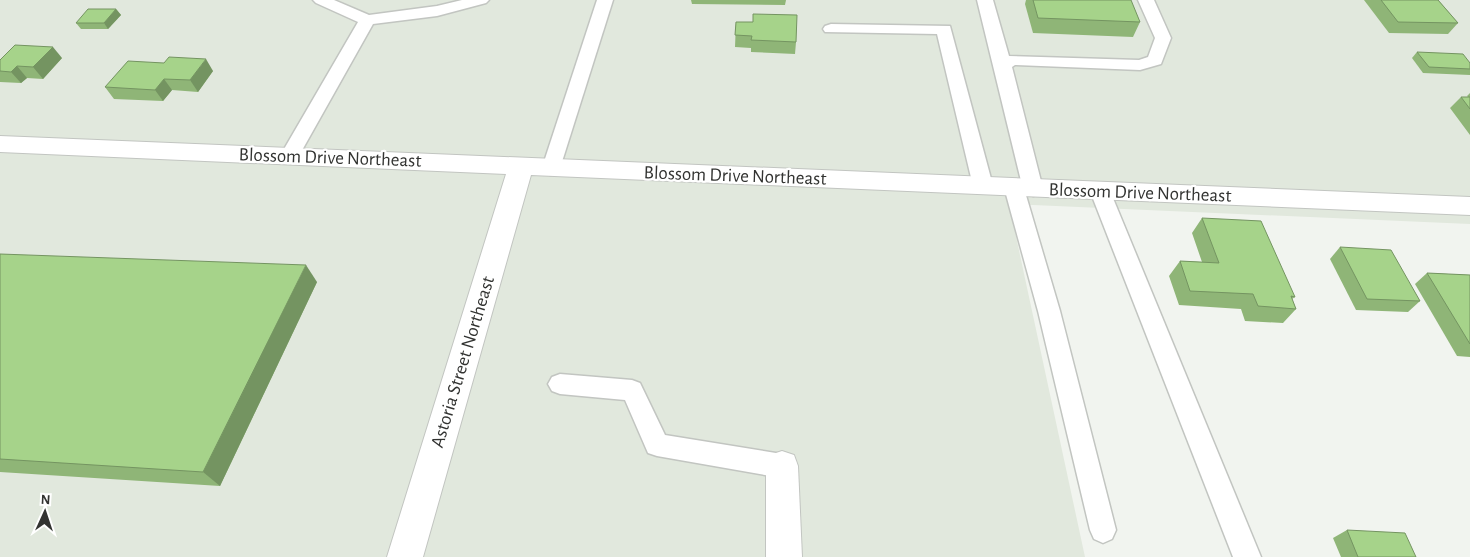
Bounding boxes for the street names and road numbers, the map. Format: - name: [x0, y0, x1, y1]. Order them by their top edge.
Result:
- street label: Blossom Drive Northeast: [238, 145, 422, 171]
- street label: Blossom Drive Northeast: [643, 163, 827, 189]
- street label: Blossom Drive Northeast: [1048, 180, 1232, 206]
- street label: Astoria Street Northeast: [428, 274, 498, 450]

